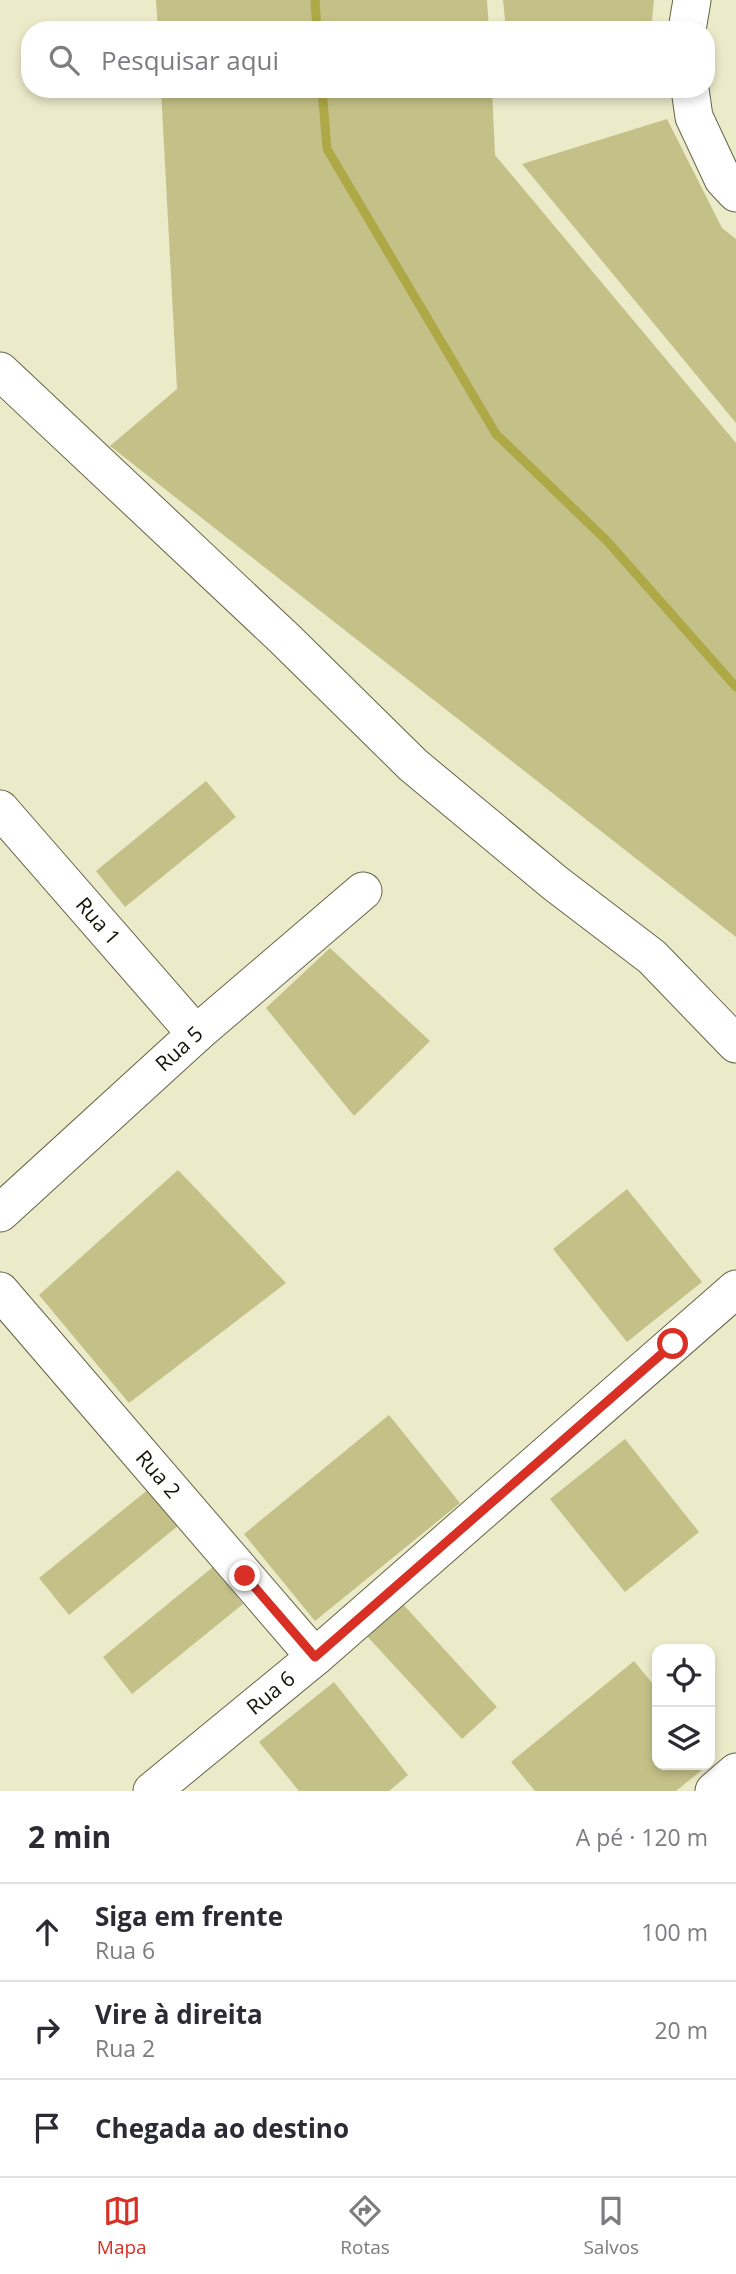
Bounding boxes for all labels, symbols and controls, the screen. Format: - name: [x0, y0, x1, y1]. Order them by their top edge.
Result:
- search box: [21, 21, 715, 98]
- icon: search: [45, 41, 83, 79]
- text: Pesquisar aqui: [101, 42, 279, 78]
- street label: Rua 1: [70, 891, 127, 951]
- street label: Rua 5: [149, 1020, 209, 1077]
- route start: [657, 1328, 688, 1359]
- street label: Rua 2: [130, 1444, 187, 1504]
- route end: [229, 1560, 260, 1591]
- map controls: [652, 1644, 715, 1770]
- button: locate: [652, 1644, 715, 1707]
- street label: Rua 6: [240, 1664, 300, 1721]
- button: layers: [652, 1707, 715, 1770]
- text: 2 min: [28, 1816, 111, 1857]
- text: A pé · 120 m: [576, 1821, 708, 1853]
- text: Siga em frente: [95, 1898, 283, 1934]
- icon: ahead: [28, 1913, 66, 1951]
- text: 100 m: [641, 1916, 708, 1948]
- text: Rua 6: [95, 1934, 155, 1966]
- text: Vire à direita: [95, 1996, 263, 2032]
- icon: right: [28, 2011, 66, 2049]
- text: 20 m: [654, 2014, 708, 2046]
- text: Rua 2: [95, 2032, 155, 2064]
- icon: arrive: [28, 2109, 66, 2147]
- text: Chegada ao destino: [95, 2110, 349, 2146]
- tab: Mapa: [97, 2192, 147, 2260]
- tab: Rotas: [340, 2192, 390, 2260]
- tab: Salvos: [583, 2192, 639, 2260]

